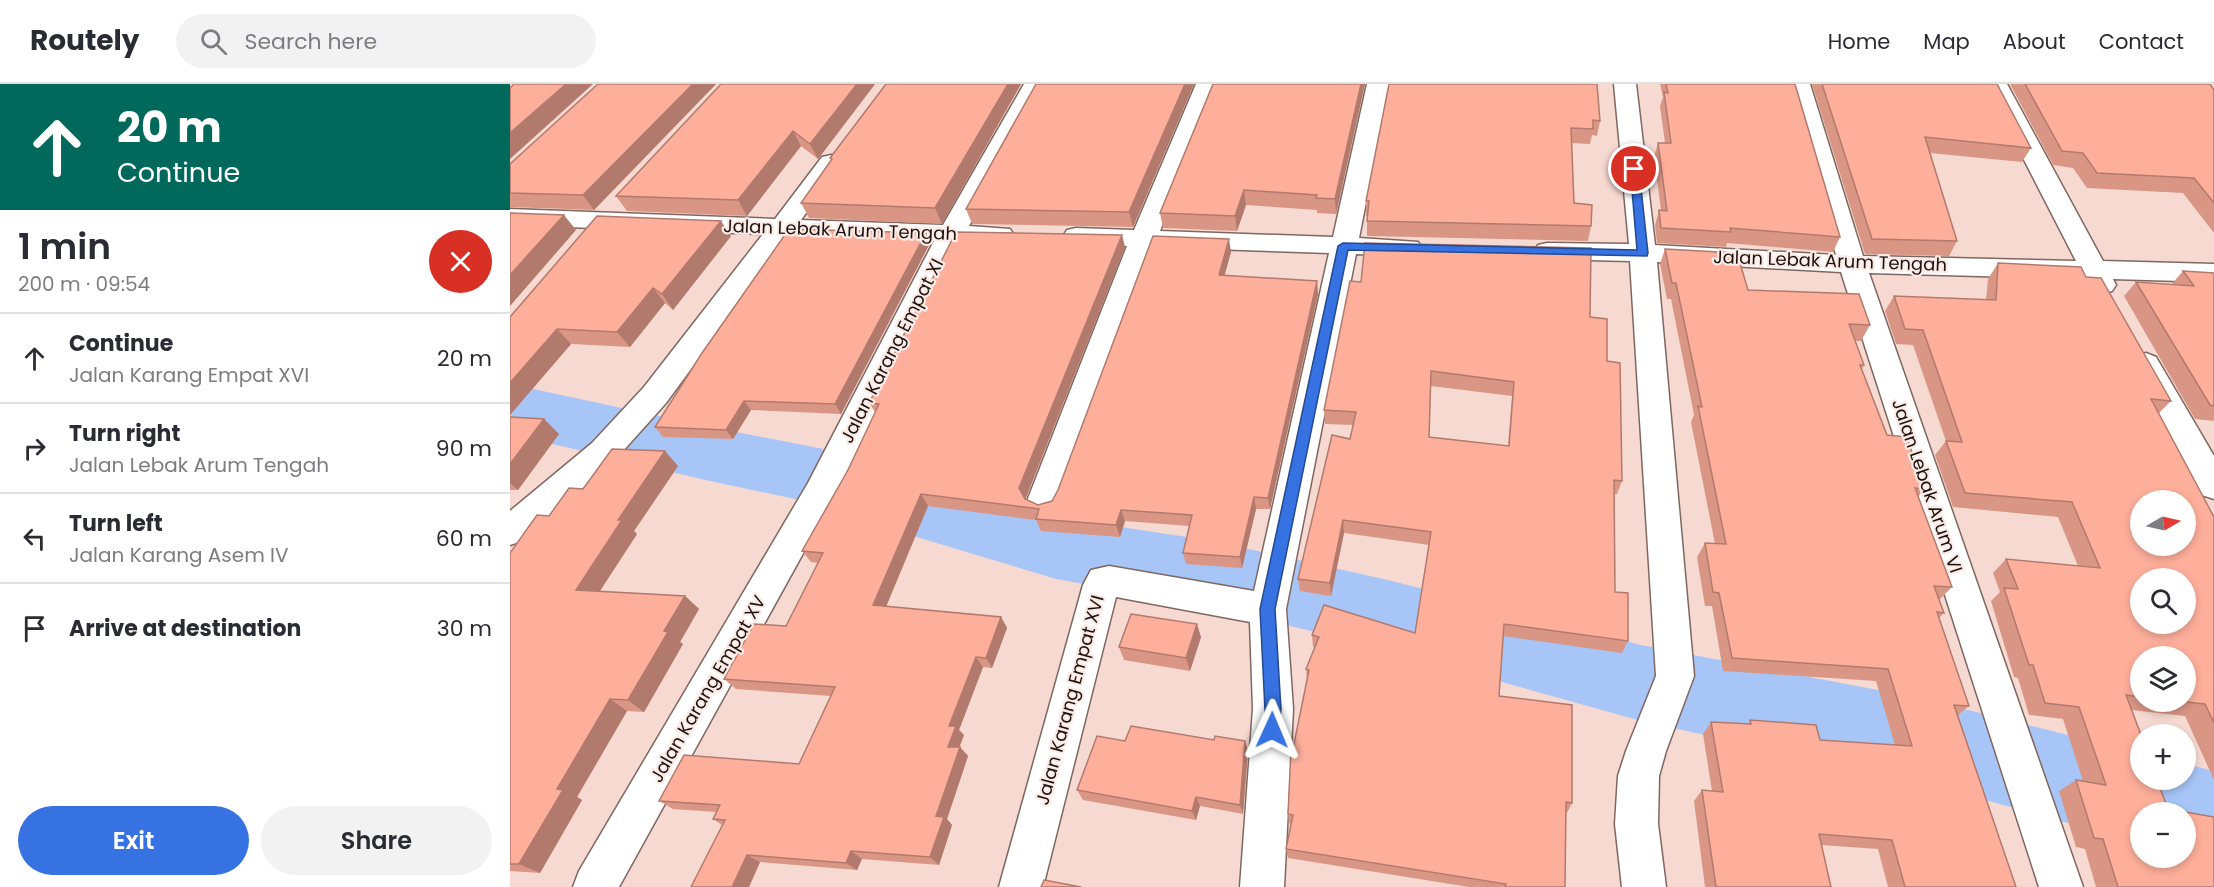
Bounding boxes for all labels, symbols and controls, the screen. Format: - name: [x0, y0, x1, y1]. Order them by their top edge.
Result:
- search box: [176, 14, 596, 68]
- text: Routely: [30, 21, 140, 60]
- icon: search: [197, 25, 230, 58]
- text: Search here: [245, 26, 377, 57]
- text: Home: [1828, 27, 1890, 56]
- text: Map: [1923, 27, 1970, 56]
- text: About: [2003, 27, 2066, 56]
- text: Contact: [2099, 27, 2184, 56]
- text: 20 m: [117, 98, 222, 157]
- icon: ahead: [18, 108, 96, 186]
- pin: [1608, 143, 1659, 194]
- icon: arrive: [1617, 152, 1650, 185]
- text: Continue: [117, 154, 240, 191]
- street label: Jalan Lebak Arum Tengah: [723, 213, 957, 246]
- text: 1 min: [18, 221, 111, 272]
- button: close: [429, 230, 492, 293]
- street label: Jalan Lebak Arum Tengah: [1713, 244, 1947, 277]
- street label: Jalan Karang Empat XI: [834, 254, 949, 447]
- text: 200 m · 09:54: [18, 270, 150, 298]
- text: Continue: [69, 328, 173, 359]
- icon: ahead: [18, 342, 51, 375]
- text: 20 m: [437, 343, 492, 374]
- text: Jalan Karang Empat XVI: [69, 361, 309, 389]
- street label: Jalan Lebak Arum VI: [1886, 396, 1969, 576]
- text: Turn right: [69, 418, 180, 449]
- icon: right: [18, 432, 51, 465]
- text: 90 m: [436, 433, 492, 464]
- text: Jalan Lebak Arum Tengah: [69, 451, 329, 479]
- north arrow: [2130, 490, 2196, 556]
- map controls: [2130, 490, 2196, 868]
- text: Turn left: [69, 508, 163, 539]
- icon: left: [18, 522, 51, 555]
- text: 60 m: [436, 523, 492, 554]
- text: Jalan Karang Asem IV: [69, 541, 289, 569]
- button: search: [2130, 568, 2196, 634]
- street label: Jalan Karang Empat XV: [644, 591, 771, 787]
- street label: Jalan Karang Empat XVI: [1029, 592, 1110, 808]
- icon: arrive: [18, 612, 51, 645]
- text: Arrive at destination: [69, 613, 301, 644]
- text: 30 m: [437, 613, 492, 644]
- button: layers: [2130, 646, 2196, 712]
- position arrow: [1240, 698, 1304, 762]
- button: +: [2130, 724, 2196, 790]
- button: −: [2130, 802, 2196, 868]
- button: Exit: [18, 806, 249, 875]
- button: Share: [261, 806, 492, 875]

